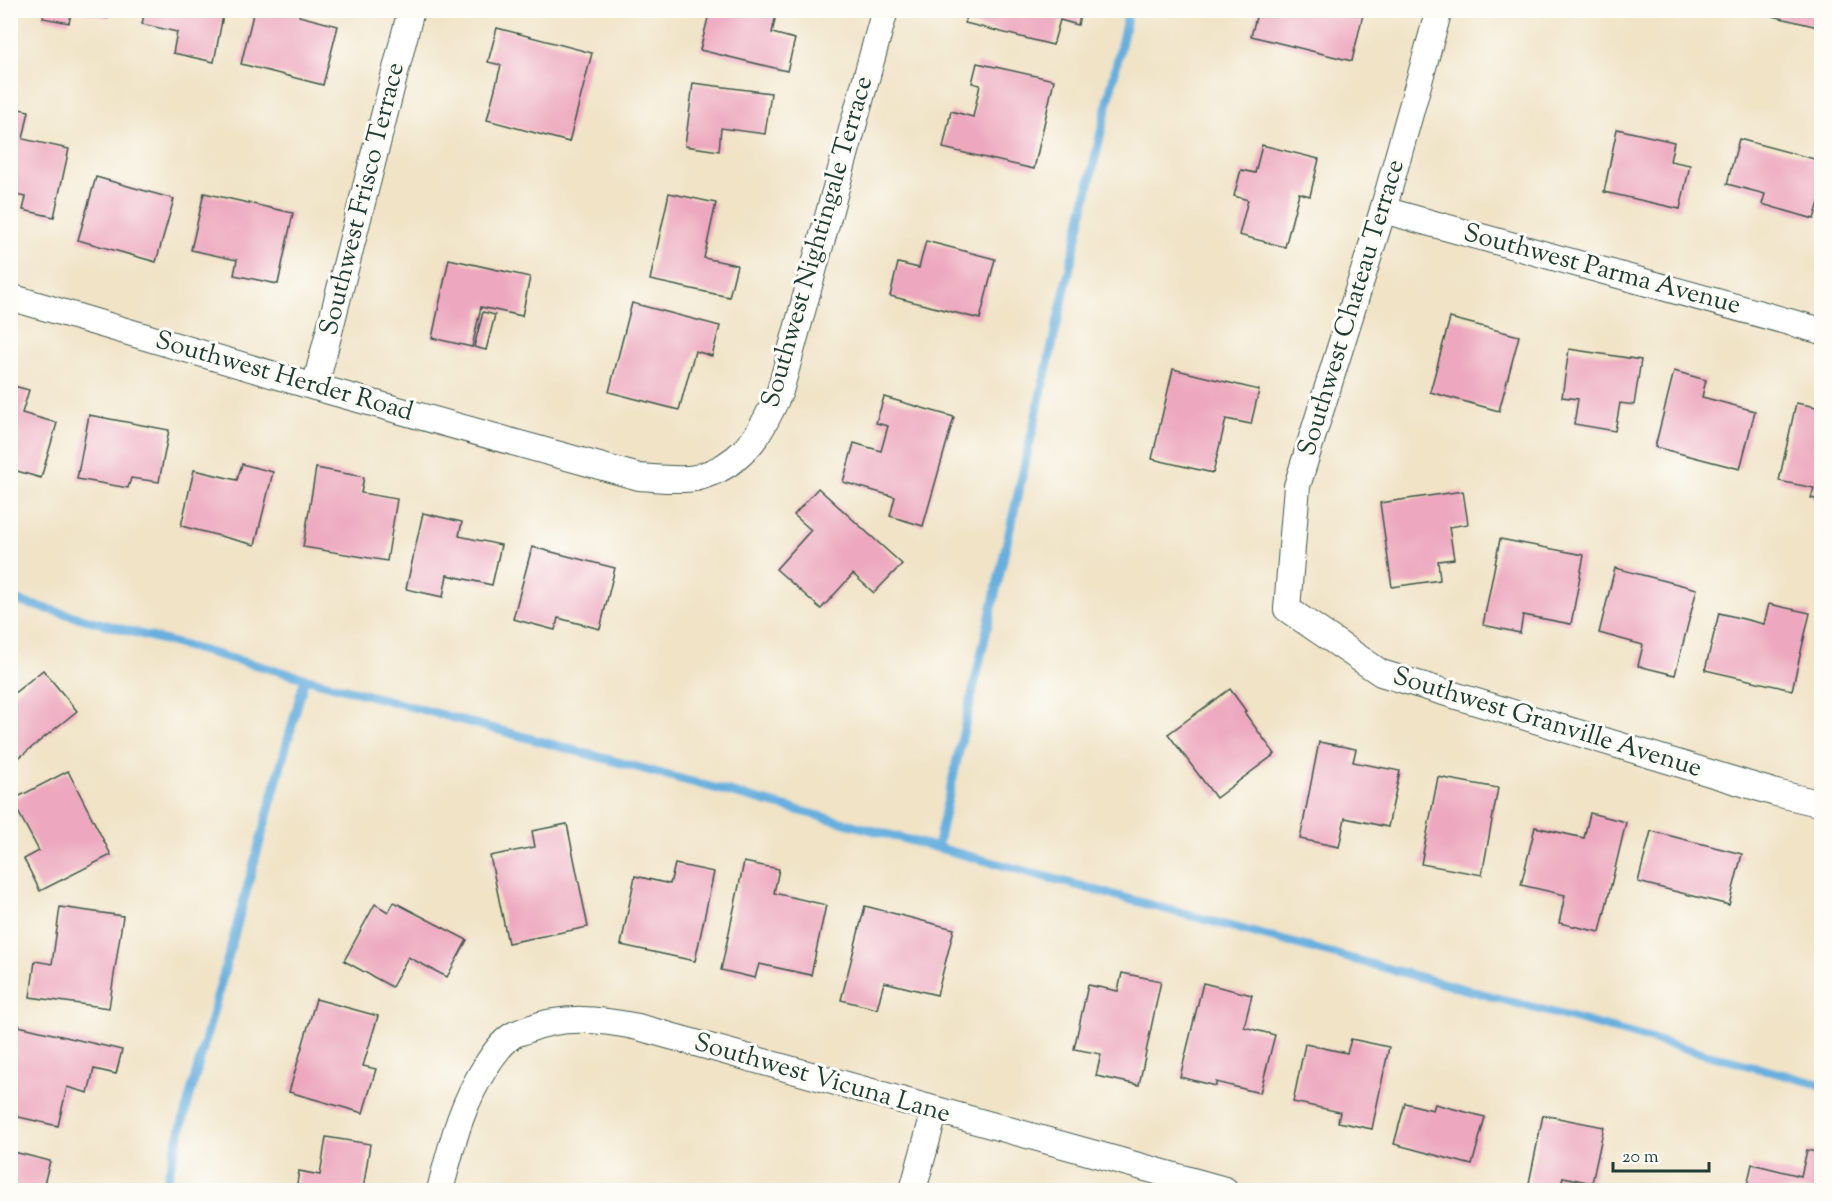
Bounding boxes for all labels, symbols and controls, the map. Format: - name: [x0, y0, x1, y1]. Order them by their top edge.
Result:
- street label: Southwest Frisco Terrace: [311, 59, 415, 339]
- street label: Southwest Nightingale Terrace: [753, 72, 883, 412]
- street label: Southwest Chateau Terrace: [1289, 155, 1415, 461]
- street label: Southwest Parma Avenue: [1459, 215, 1745, 325]
- street label: Southwest Herder Road: [151, 322, 418, 432]
- street label: Southwest Granville Avenue: [1388, 658, 1706, 788]
- street label: Southwest Vicuna Lane: [689, 1025, 955, 1133]
- scale bar: [1613, 1135, 1709, 1173]
- text: 20 m: [1622, 1145, 1659, 1171]

